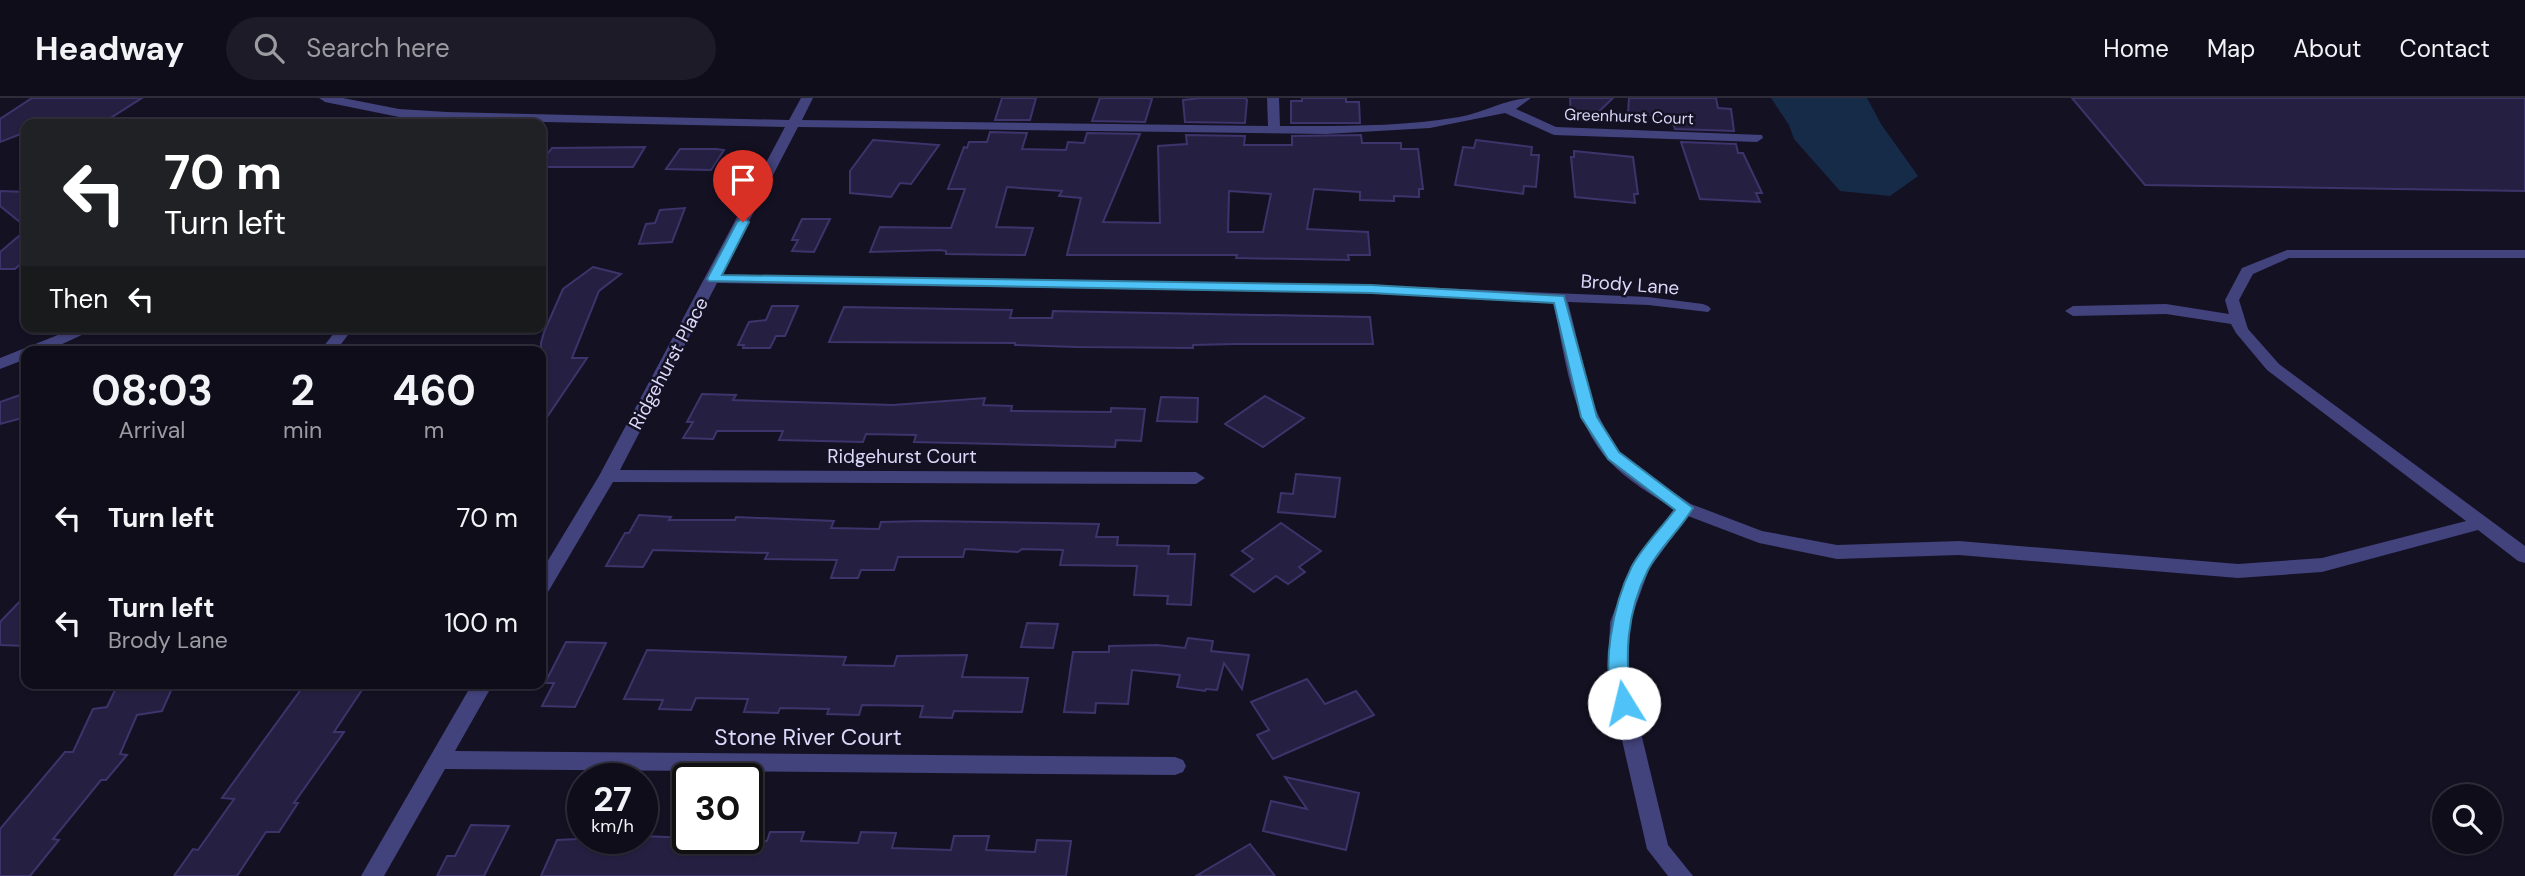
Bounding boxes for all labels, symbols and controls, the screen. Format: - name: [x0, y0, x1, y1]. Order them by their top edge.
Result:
- search box: [226, 17, 716, 80]
- text: Headway: [35, 27, 184, 70]
- icon: search: [250, 29, 288, 67]
- text: Search here: [306, 31, 450, 65]
- text: Home: [2103, 33, 2169, 64]
- text: Map: [2207, 33, 2255, 64]
- text: About: [2293, 33, 2362, 64]
- text: Contact: [2400, 33, 2490, 64]
- street label: Greenhurst Court: [1564, 104, 1694, 129]
- text: 70 m: [164, 140, 282, 204]
- icon: left: [49, 147, 140, 238]
- pin: [713, 150, 773, 222]
- icon: arrive: [724, 161, 762, 199]
- text: Turn left: [164, 202, 286, 244]
- street label: Brody Lane: [1580, 269, 1680, 300]
- icon: left: [122, 280, 160, 318]
- text: Then: [49, 282, 108, 316]
- street label: Ridgehurst Place: [623, 293, 714, 434]
- text: 08:03: [91, 363, 213, 418]
- text: 2: [290, 363, 315, 418]
- text: 460: [392, 363, 476, 418]
- text: Arrival: [119, 415, 186, 445]
- text: min: [283, 415, 322, 445]
- text: m: [424, 415, 444, 445]
- street label: Ridgehurst Court: [827, 444, 977, 469]
- icon: left: [49, 499, 87, 537]
- text: Turn left: [108, 501, 215, 535]
- text: 70 m: [457, 501, 518, 535]
- text: Turn left: [108, 591, 215, 625]
- icon: left: [49, 604, 87, 642]
- text: 100 m: [444, 606, 518, 640]
- text: Brody Lane: [108, 625, 228, 655]
- position arrow: [1587, 666, 1661, 740]
- street label: Stone River Court: [714, 722, 902, 752]
- speed limit sign: 30: [672, 763, 763, 854]
- text: 27: [593, 776, 632, 822]
- map controls: [2432, 784, 2502, 854]
- button: search: [2432, 784, 2502, 854]
- text: km/h: [591, 814, 634, 838]

